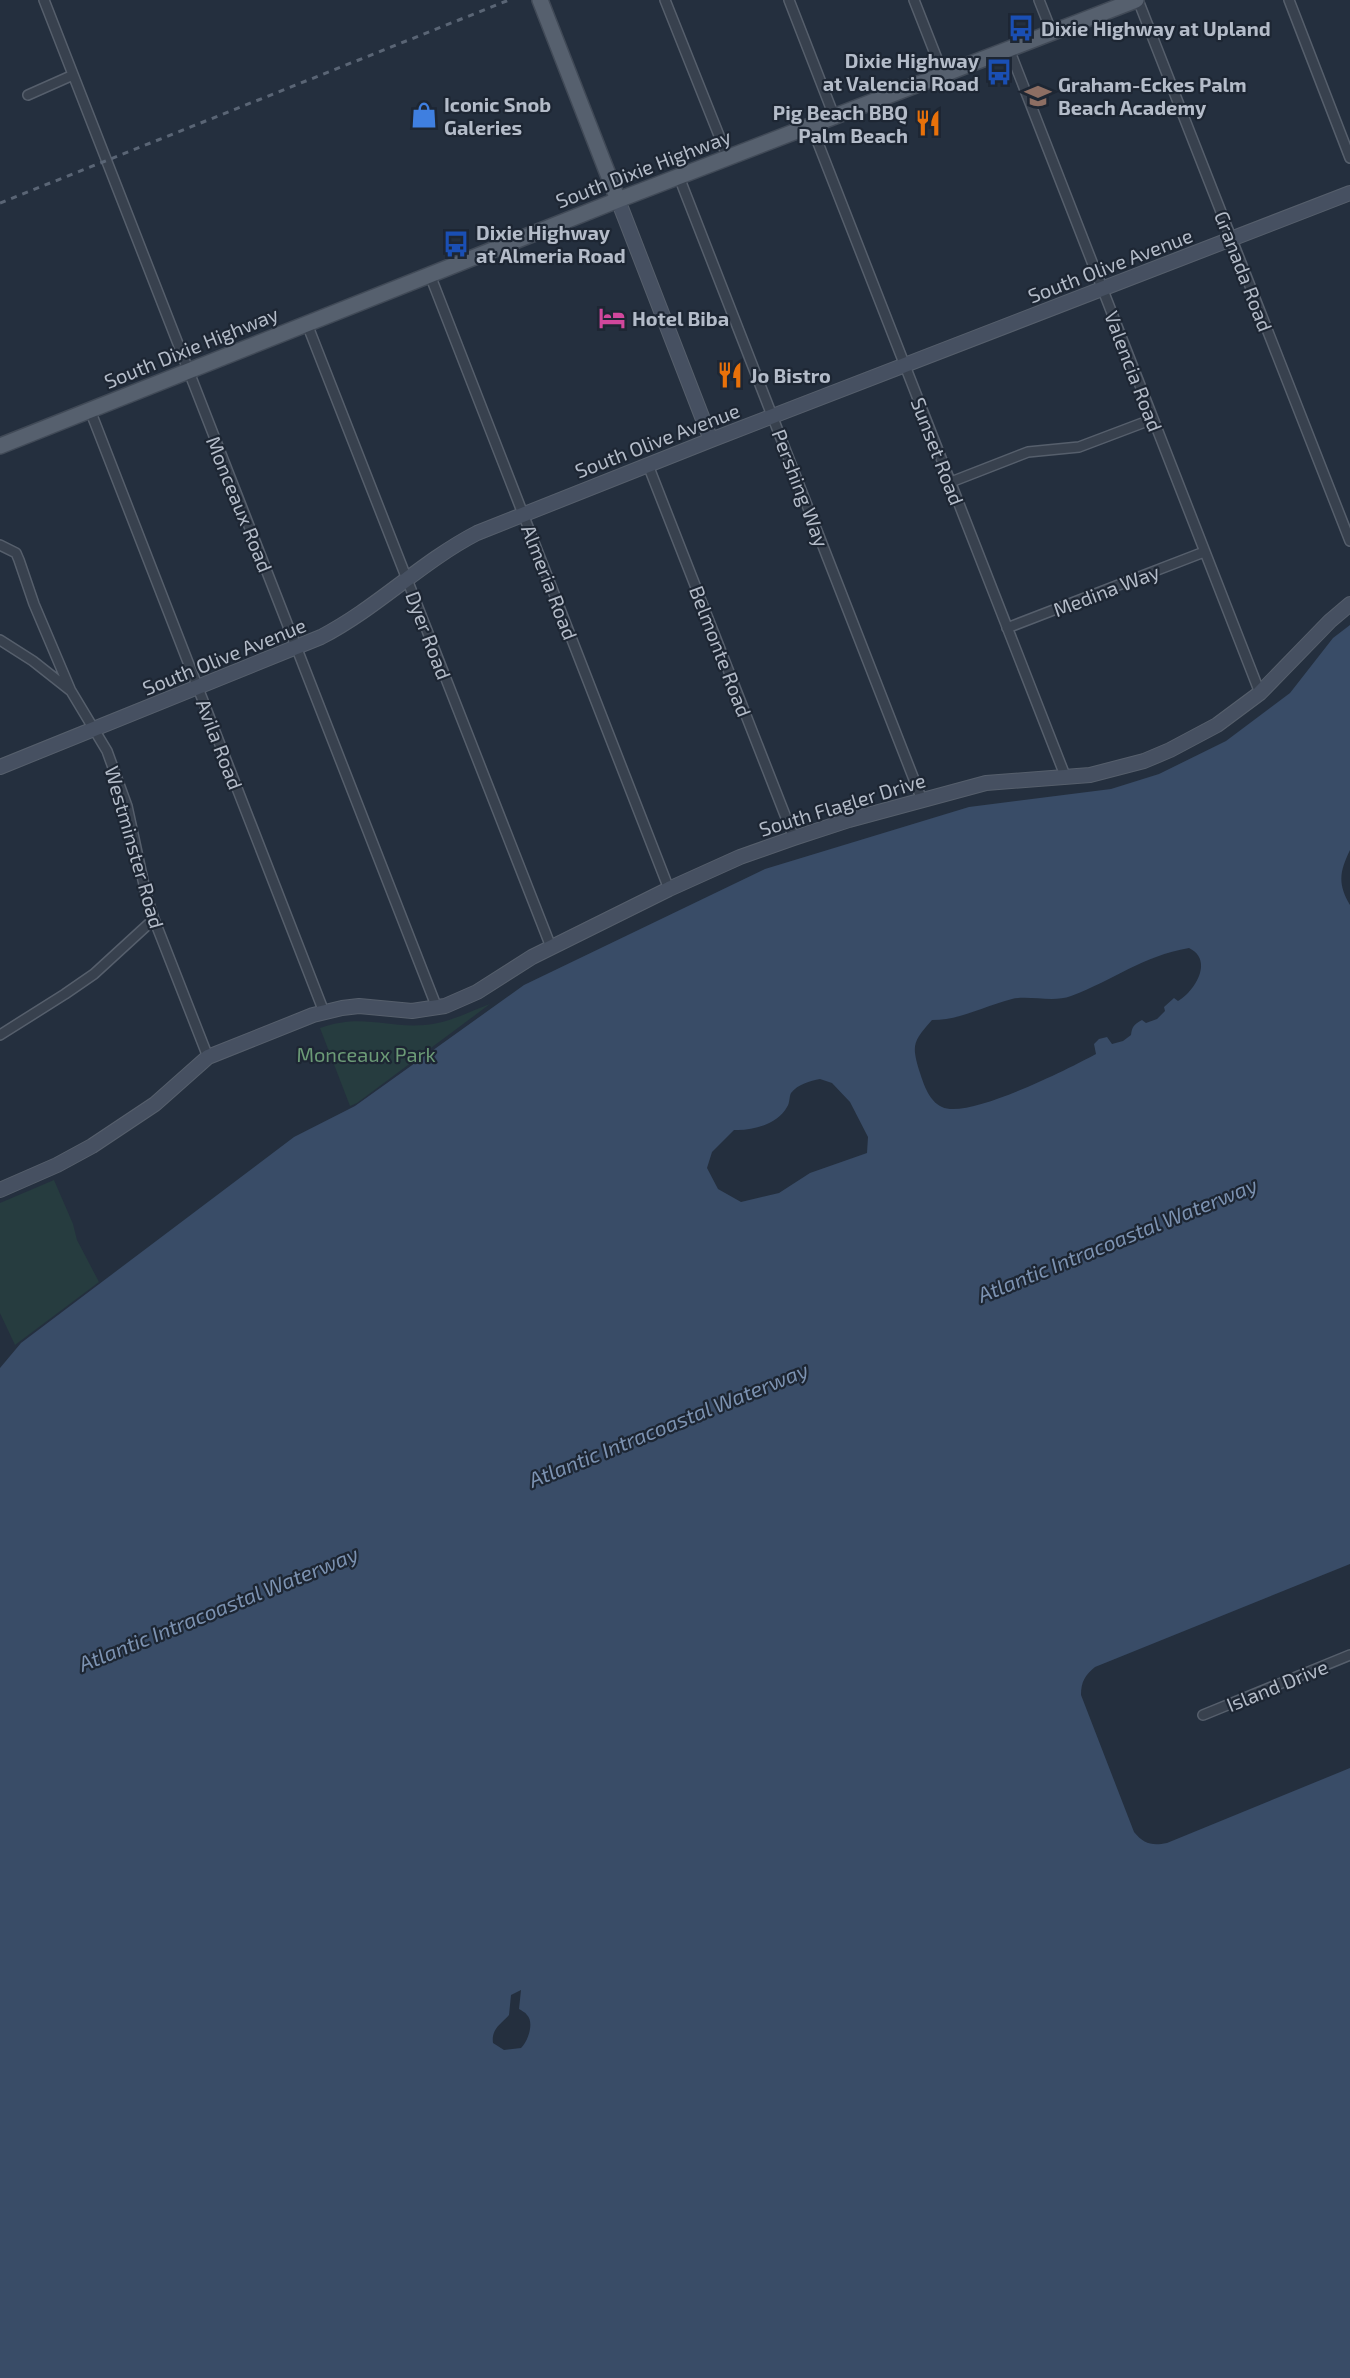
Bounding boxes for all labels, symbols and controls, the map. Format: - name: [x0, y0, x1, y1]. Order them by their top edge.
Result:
- bus stop icon: Dixie Highway at Upland: [1006, 13, 1036, 43]
- place label: Dixie Highway at Upland: [1041, 16, 1271, 41]
- place label: Dixie Highway at Valencia Road: [823, 48, 980, 95]
- bus stop icon: Dixie Highway at Valencia Road: [984, 57, 1014, 87]
- place label: Graham-Eckes Palm Beach Academy: [1058, 72, 1247, 120]
- school or university icon: Graham-Eckes Palm Beach Academy: [1023, 81, 1053, 111]
- place label: Iconic Snob Galeries: [444, 92, 551, 139]
- shop icon: Iconic Snob Galeries: [409, 100, 439, 130]
- place label: Pig Beach BBQ Palm Beach: [773, 100, 908, 147]
- restaurant icon: Pig Beach BBQ Palm Beach: [913, 108, 943, 138]
- street label: South Dixie Highway: [552, 123, 734, 212]
- street label: Granada Road: [1210, 207, 1278, 335]
- place label: Dixie Highway at Almeria Road: [476, 220, 626, 267]
- street label: South Olive Avenue: [1024, 223, 1196, 307]
- bus stop icon: Dixie Highway at Almeria Road: [441, 229, 471, 259]
- street label: South Dixie Highway: [100, 301, 282, 393]
- hotel icon: Hotel Biba: [597, 303, 627, 333]
- place label: Hotel Biba: [632, 306, 729, 330]
- street label: Valencia Road: [1100, 307, 1168, 435]
- restaurant icon: Jo Bistro: [715, 360, 745, 390]
- place label: Jo Bistro: [750, 363, 831, 387]
- street label: Sunset Road: [906, 394, 970, 508]
- street label: South Olive Avenue: [571, 398, 743, 482]
- street label: Pershing Way: [767, 426, 835, 551]
- street label: Monceaux Road: [202, 433, 278, 575]
- street label: Almeria Road: [517, 521, 583, 643]
- street label: Medina Way: [1050, 559, 1163, 621]
- street label: Belmonte Road: [685, 582, 757, 720]
- street label: Dyer Road: [401, 587, 457, 683]
- street label: South Olive Avenue: [139, 612, 309, 700]
- street label: Avila Road: [192, 695, 248, 793]
- street label: Westminster Road: [100, 763, 170, 931]
- street label: South Flagler Drive: [756, 767, 928, 841]
- park label: Monceaux Park: [296, 1042, 436, 1066]
- water label: Atlantic Intracoastal Waterway: [973, 1171, 1261, 1308]
- water label: Atlantic Intracoastal Waterway: [524, 1356, 812, 1493]
- water label: Atlantic Intracoastal Waterway: [74, 1540, 362, 1677]
- street label: Island Drive: [1223, 1654, 1331, 1716]

